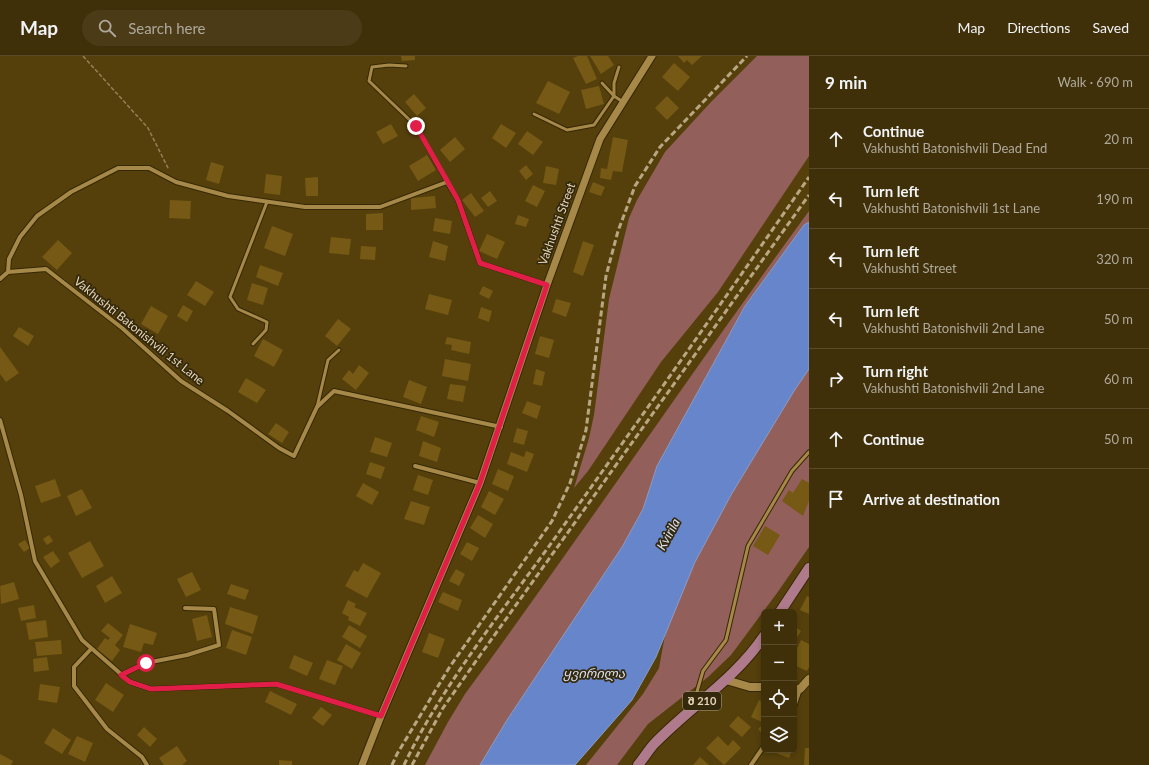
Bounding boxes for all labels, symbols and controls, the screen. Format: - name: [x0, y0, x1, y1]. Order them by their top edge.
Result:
- search box: [82, 10, 362, 46]
- text: Map: [20, 16, 58, 39]
- icon: search: [96, 17, 118, 39]
- text: Search here: [128, 19, 206, 37]
- text: Map: [958, 19, 985, 36]
- text: Directions: [1007, 19, 1070, 36]
- text: Saved: [1092, 19, 1129, 36]
- text: 9 min: [825, 72, 867, 93]
- text: Walk · 690 m: [1057, 74, 1133, 90]
- route end: [407, 117, 425, 135]
- text: Continue: [863, 122, 924, 140]
- icon: ahead: [825, 128, 847, 150]
- text: 20 m: [1104, 131, 1133, 147]
- text: Vakhushti Batonishvili Dead End: [863, 140, 1047, 156]
- street label: Vakhushti Street: [535, 180, 579, 267]
- text: Turn left: [863, 182, 919, 200]
- icon: left: [825, 188, 847, 210]
- text: 190 m: [1096, 191, 1133, 207]
- text: Vakhushti Batonishvili 1st Lane: [863, 200, 1040, 216]
- text: Turn left: [863, 242, 919, 260]
- icon: left: [825, 248, 847, 270]
- text: 320 m: [1096, 251, 1133, 267]
- text: Vakhushti Street: [863, 260, 957, 276]
- street label: Vakhushti Batonishvili 1st Lane: [71, 273, 208, 388]
- text: Turn left: [863, 302, 919, 320]
- icon: left: [825, 308, 847, 330]
- text: 50 m: [1104, 311, 1133, 327]
- text: Vakhushti Batonishvili 2nd Lane: [863, 320, 1044, 336]
- text: Turn right: [863, 362, 928, 380]
- icon: right: [825, 368, 847, 390]
- text: 60 m: [1104, 371, 1133, 387]
- text: Vakhushti Batonishvili 2nd Lane: [863, 380, 1044, 396]
- icon: ahead: [825, 428, 847, 450]
- text: Continue: [863, 430, 924, 448]
- text: 50 m: [1104, 431, 1133, 447]
- icon: arrive: [825, 488, 847, 510]
- text: Arrive at destination: [863, 490, 1000, 508]
- water label: Kvirila: [653, 515, 683, 553]
- map controls: [761, 609, 797, 753]
- button: +: [761, 609, 797, 645]
- button: −: [761, 645, 797, 681]
- route start: [137, 654, 155, 672]
- water label: ყვირილა: [563, 665, 626, 682]
- button: locate: [761, 681, 797, 717]
- road number: შ 210: [683, 692, 721, 710]
- button: layers: [761, 717, 797, 753]

